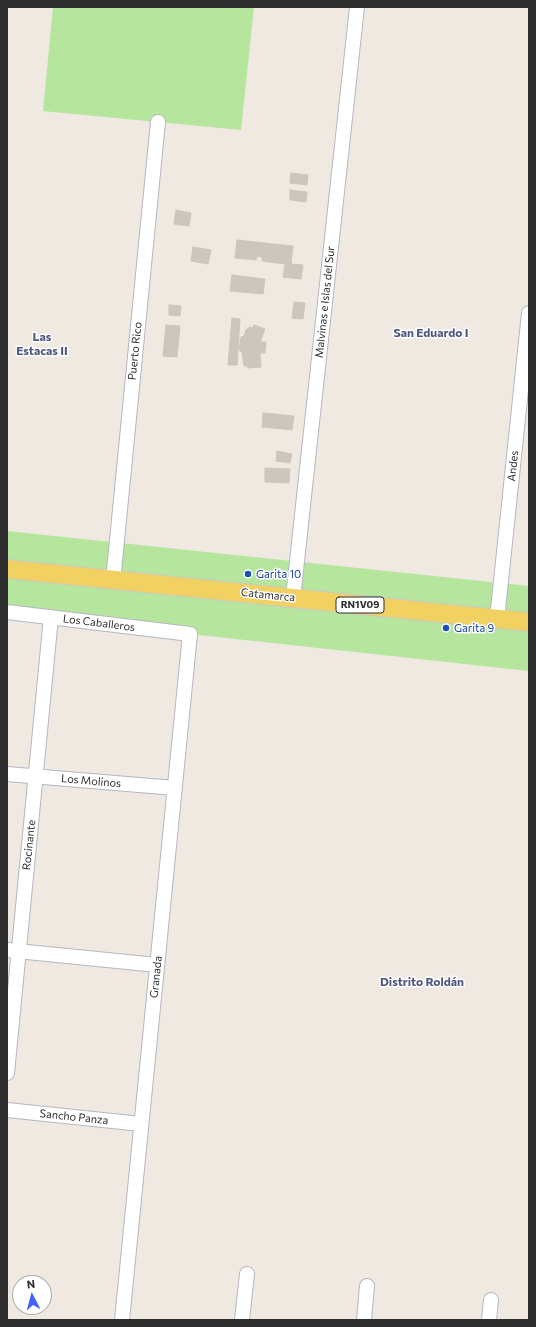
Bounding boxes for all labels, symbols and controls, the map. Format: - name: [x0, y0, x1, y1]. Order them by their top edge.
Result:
- street label: Malvinas e Islas del Sur: [313, 245, 337, 359]
- street label: Puerto Rico: [125, 321, 145, 381]
- district label: San Eduardo I: [393, 326, 469, 340]
- district label: Las Estacas II: [16, 330, 68, 358]
- street label: Andes: [505, 450, 521, 482]
- place label: Garita 10: [256, 567, 301, 581]
- marker: Garita 10: [243, 569, 253, 579]
- street label: Catamarca: [240, 586, 296, 604]
- road number: RN1V09: [336, 597, 384, 613]
- street label: Los Caballeros: [62, 612, 136, 634]
- place label: Garita 9: [454, 621, 494, 635]
- marker: Garita 9: [441, 623, 451, 633]
- street label: Los Molinos: [60, 772, 122, 790]
- street label: Rocinante: [20, 819, 38, 871]
- street label: Granada: [147, 955, 165, 999]
- district label: Distrito Roldán: [380, 975, 464, 989]
- street label: Sancho Panza: [39, 1107, 109, 1127]
- north arrow: [12, 1275, 52, 1315]
- text: N: [26, 1277, 36, 1290]

